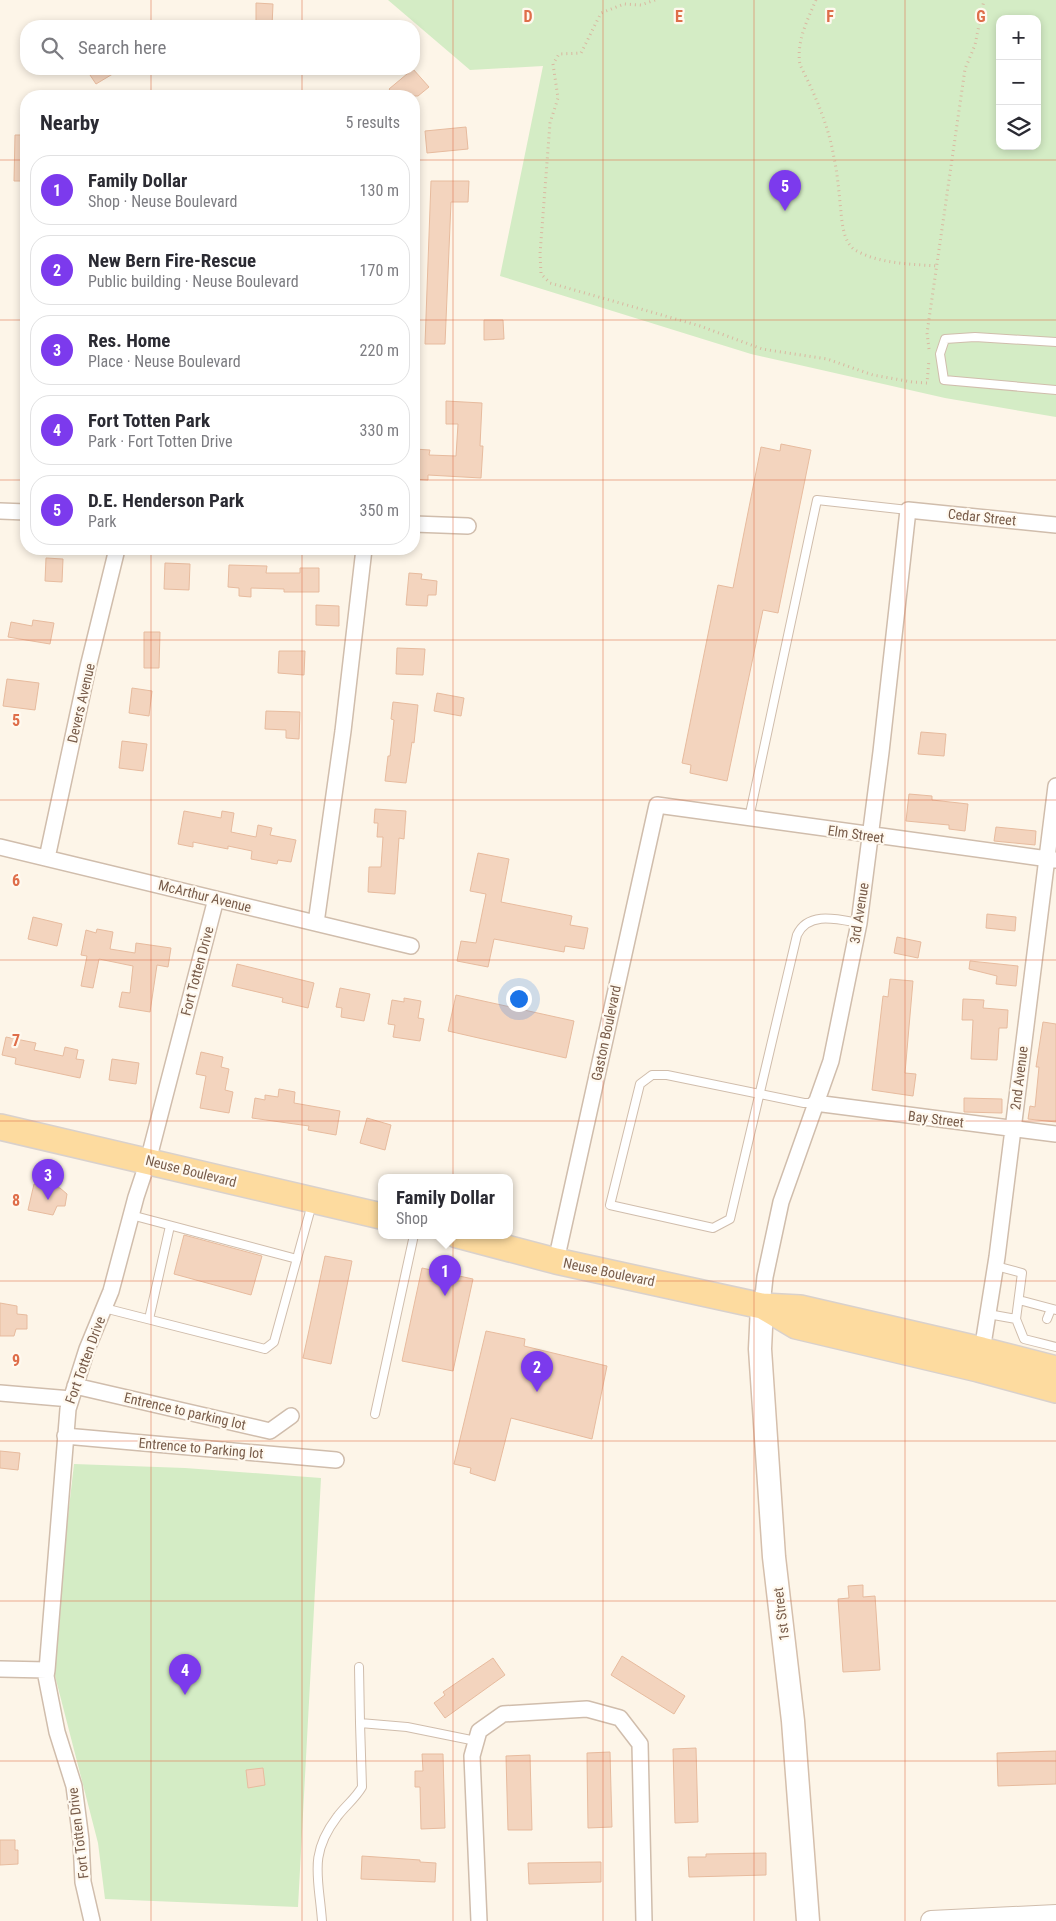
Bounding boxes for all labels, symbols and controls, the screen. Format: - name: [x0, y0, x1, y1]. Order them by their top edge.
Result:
- text: D: [523, 7, 533, 26]
- text: E: [675, 7, 683, 26]
- text: F: [826, 7, 834, 26]
- text: G: [976, 7, 986, 26]
- map controls: [996, 15, 1041, 150]
- button: +: [996, 15, 1041, 60]
- search box: [20, 20, 420, 75]
- icon: search: [38, 34, 66, 62]
- text: Search here: [78, 36, 166, 59]
- button: −: [996, 60, 1041, 105]
- button: layers: [996, 105, 1041, 150]
- text: Nearby: [40, 111, 99, 135]
- text: 5 results: [345, 113, 400, 132]
- text: Family Dollar: [88, 169, 187, 192]
- pin: 5: [769, 170, 801, 211]
- text: 1: [53, 181, 61, 200]
- text: 130 m: [360, 181, 399, 200]
- text: Shop · Neuse Boulevard: [88, 192, 237, 211]
- text: New Bern Fire-Rescue: [88, 249, 256, 272]
- text: 2: [53, 261, 61, 280]
- text: 170 m: [360, 261, 399, 280]
- text: Public building · Neuse Boulevard: [88, 272, 299, 291]
- text: Res. Home: [88, 329, 170, 352]
- text: 3: [53, 341, 61, 360]
- text: 220 m: [360, 341, 399, 360]
- text: Place · Neuse Boulevard: [88, 352, 241, 371]
- text: Fort Totten Park: [88, 409, 210, 432]
- text: 4: [53, 421, 61, 440]
- text: 330 m: [360, 421, 399, 440]
- text: Park · Fort Totten Drive: [88, 432, 233, 451]
- text: D.E. Henderson Park: [88, 489, 244, 512]
- text: 5: [53, 501, 61, 520]
- text: 350 m: [360, 501, 399, 520]
- street label: Cedar Street: [947, 505, 1017, 529]
- text: Park: [88, 512, 117, 531]
- street label: Devers Avenue: [64, 661, 98, 744]
- text: 5: [12, 711, 20, 730]
- street label: Elm Street: [827, 822, 885, 846]
- text: 6: [12, 871, 20, 890]
- street label: McArthur Avenue: [157, 877, 254, 915]
- street label: 3rd Avenue: [846, 881, 872, 945]
- street label: Fort Totten Drive: [177, 924, 217, 1017]
- street label: Gaston Boulevard: [588, 984, 624, 1082]
- your location: [506, 986, 532, 1012]
- text: 7: [12, 1031, 20, 1050]
- street label: 2nd Avenue: [1007, 1045, 1031, 1111]
- street label: Bay Street: [907, 1108, 965, 1130]
- street label: Neuse Boulevard: [144, 1152, 238, 1190]
- pin: 3: [32, 1159, 64, 1200]
- popup: [378, 1174, 513, 1239]
- text: Family Dollar: [396, 1186, 495, 1209]
- text: 8: [12, 1191, 20, 1210]
- text: Shop: [396, 1209, 428, 1228]
- pin: 1: [429, 1255, 461, 1296]
- street label: Neuse Boulevard: [562, 1255, 656, 1289]
- street label: Fort Totten Drive: [62, 1314, 108, 1406]
- text: 9: [12, 1351, 20, 1370]
- pin: 2: [521, 1351, 553, 1392]
- street label: Entrence to parking lot: [123, 1389, 247, 1433]
- street label: Entrence to Parking lot: [138, 1435, 264, 1461]
- street label: 1st Street: [770, 1586, 792, 1642]
- pin: 4: [169, 1654, 201, 1695]
- street label: Fort Totten Drive: [64, 1786, 92, 1879]

